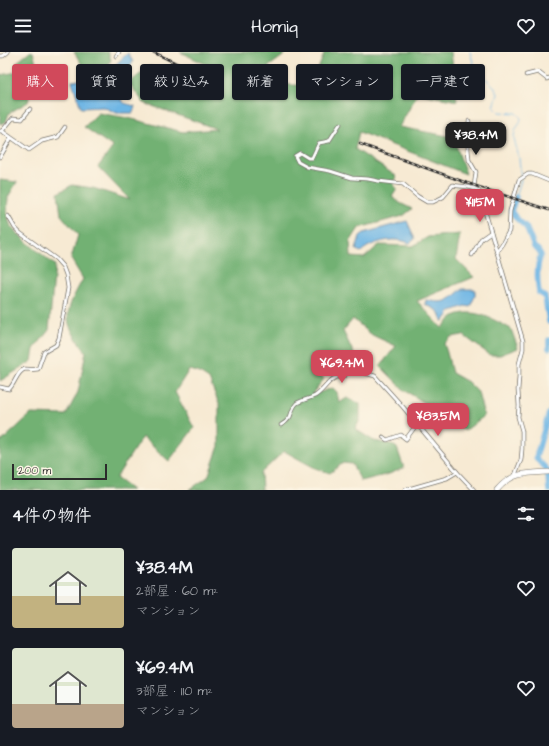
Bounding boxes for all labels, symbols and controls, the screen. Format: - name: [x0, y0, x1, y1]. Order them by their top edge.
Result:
- text: Homiq: [251, 14, 298, 39]
- icon: menu: [12, 15, 34, 37]
- icon: heart: [515, 15, 537, 37]
- chip: 購入: [12, 64, 68, 100]
- chip: 賃貸: [76, 64, 132, 100]
- chip: 絞り込み: [140, 64, 224, 100]
- chip: 新着: [232, 64, 288, 100]
- chip: マンション: [296, 64, 393, 100]
- chip: 一戸建て: [401, 64, 485, 100]
- pin: ¥38.4M: [443, 122, 509, 156]
- text: ¥38.4M: [454, 126, 498, 144]
- pin: ¥115M: [452, 189, 508, 223]
- text: ¥115M: [465, 193, 495, 211]
- pin: ¥69.4M: [309, 350, 375, 384]
- text: ¥69.4M: [320, 354, 364, 372]
- pin: ¥83.5M: [405, 403, 471, 437]
- text: ¥83.5M: [416, 407, 460, 425]
- scale bar: [12, 462, 107, 481]
- text: 200 m: [18, 463, 51, 478]
- icon: filters: [515, 503, 537, 525]
- text: 4件の物件: [12, 504, 92, 528]
- text: ¥38.4M: [136, 556, 193, 580]
- icon: home: [44, 564, 92, 612]
- icon: heart: [515, 577, 537, 599]
- text: 2部屋 · 60 m²: [136, 582, 218, 600]
- text: マンション: [136, 602, 200, 620]
- text: ¥69.4M: [136, 656, 193, 680]
- icon: home: [44, 664, 92, 712]
- icon: heart: [515, 677, 537, 699]
- text: 3部屋 · 110 m²: [136, 682, 213, 700]
- text: マンション: [136, 702, 200, 720]

